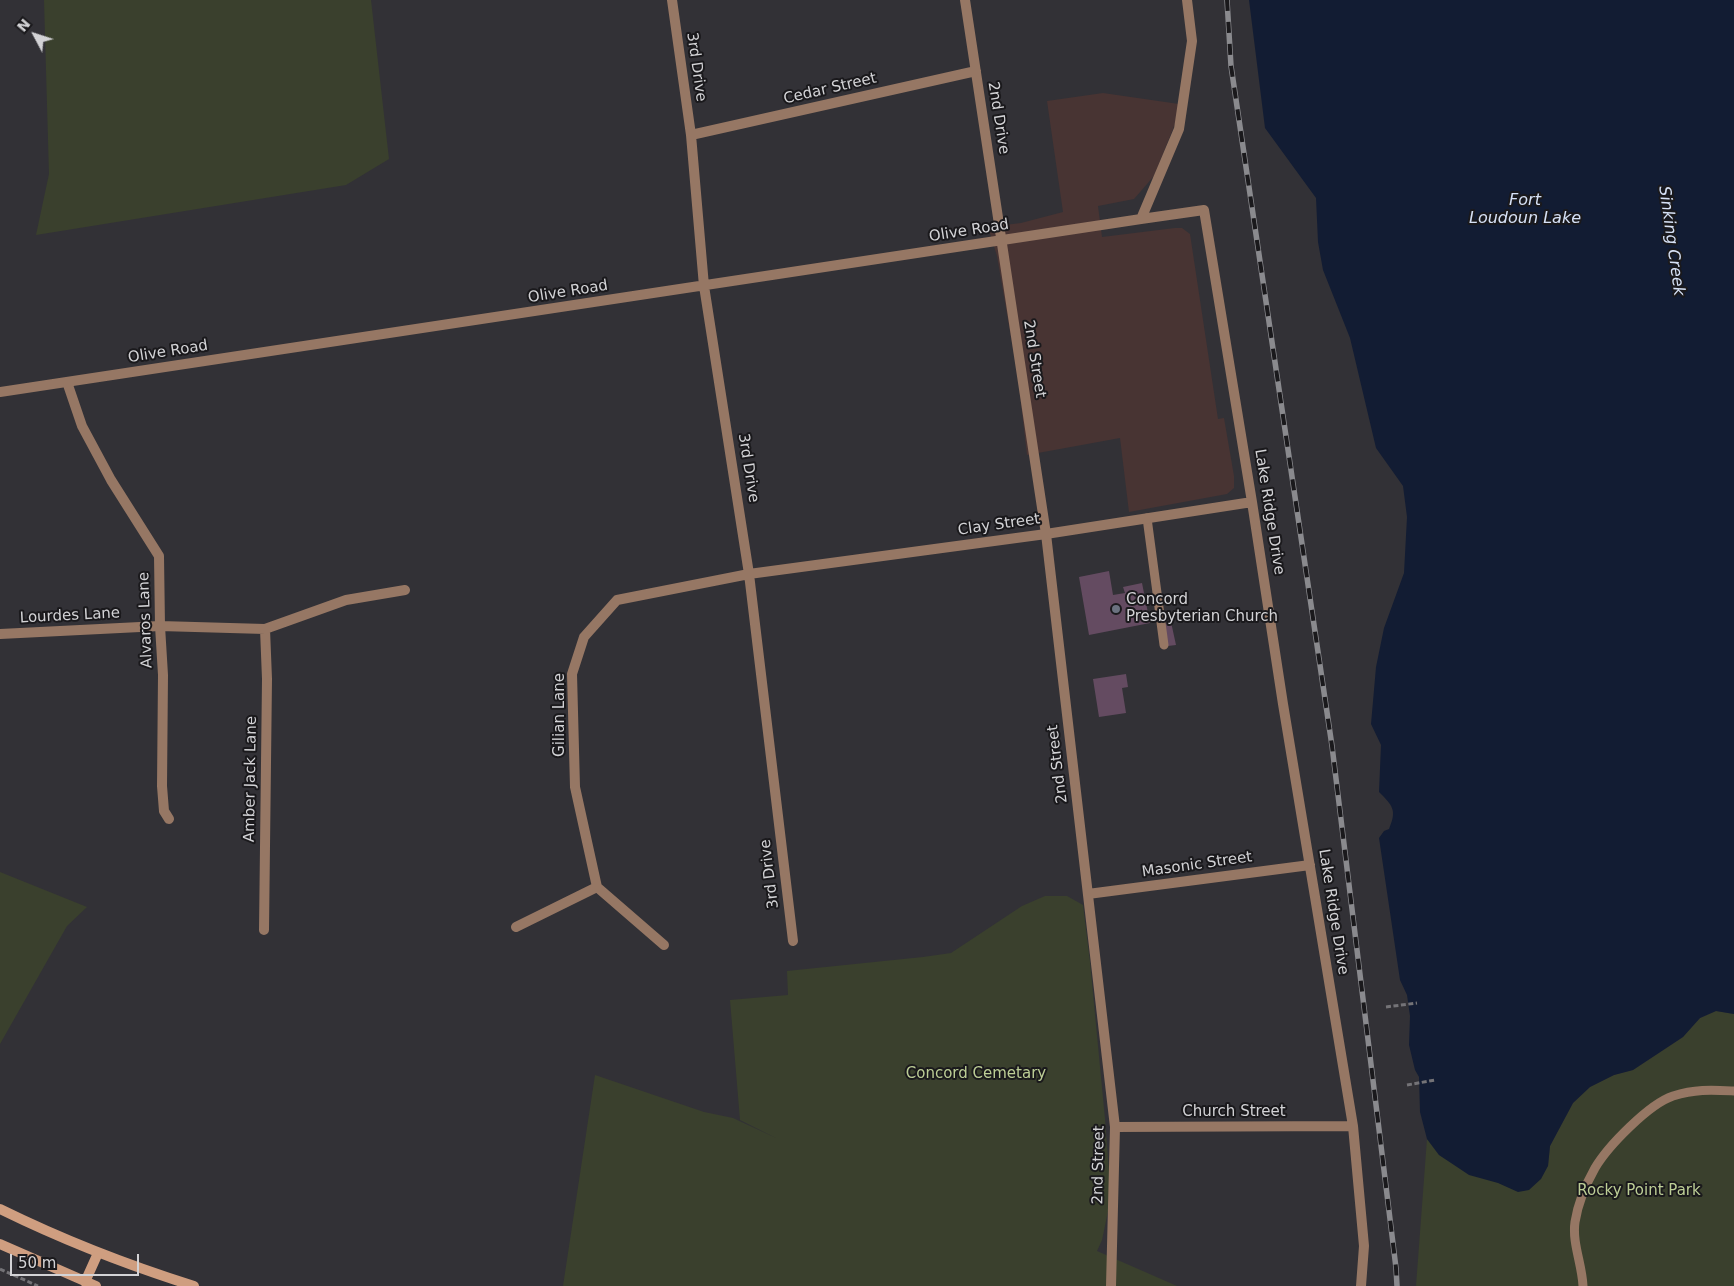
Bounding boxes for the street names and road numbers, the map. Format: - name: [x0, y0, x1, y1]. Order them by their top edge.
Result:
- street label: 3rd Drive: [682, 31, 710, 103]
- street label: Cedar Street: [782, 70, 878, 108]
- street label: 2nd Drive: [983, 80, 1013, 156]
- street label: Olive Road: [928, 216, 1010, 246]
- street label: Olive Road: [527, 277, 609, 307]
- street label: 2nd Street: [1019, 319, 1049, 399]
- street label: Olive Road: [127, 337, 209, 367]
- street label: 3rd Drive: [734, 432, 762, 504]
- street label: Lake Ridge Drive: [1250, 448, 1288, 576]
- street label: Clay Street: [957, 510, 1041, 540]
- street label: Alvaros Lane: [135, 572, 157, 668]
- street label: Lourdes Lane: [19, 604, 121, 628]
- street label: Gilian Lane: [551, 673, 569, 757]
- street label: Amber Jack Lane: [241, 716, 261, 842]
- street label: 2nd Street: [1044, 724, 1072, 804]
- street label: 3rd Drive: [757, 838, 783, 910]
- street label: Masonic Street: [1141, 848, 1253, 882]
- street label: Lake Ridge Drive: [1314, 848, 1352, 976]
- street label: Church Street: [1182, 1103, 1286, 1121]
- street label: 2nd Street: [1089, 1125, 1109, 1205]

